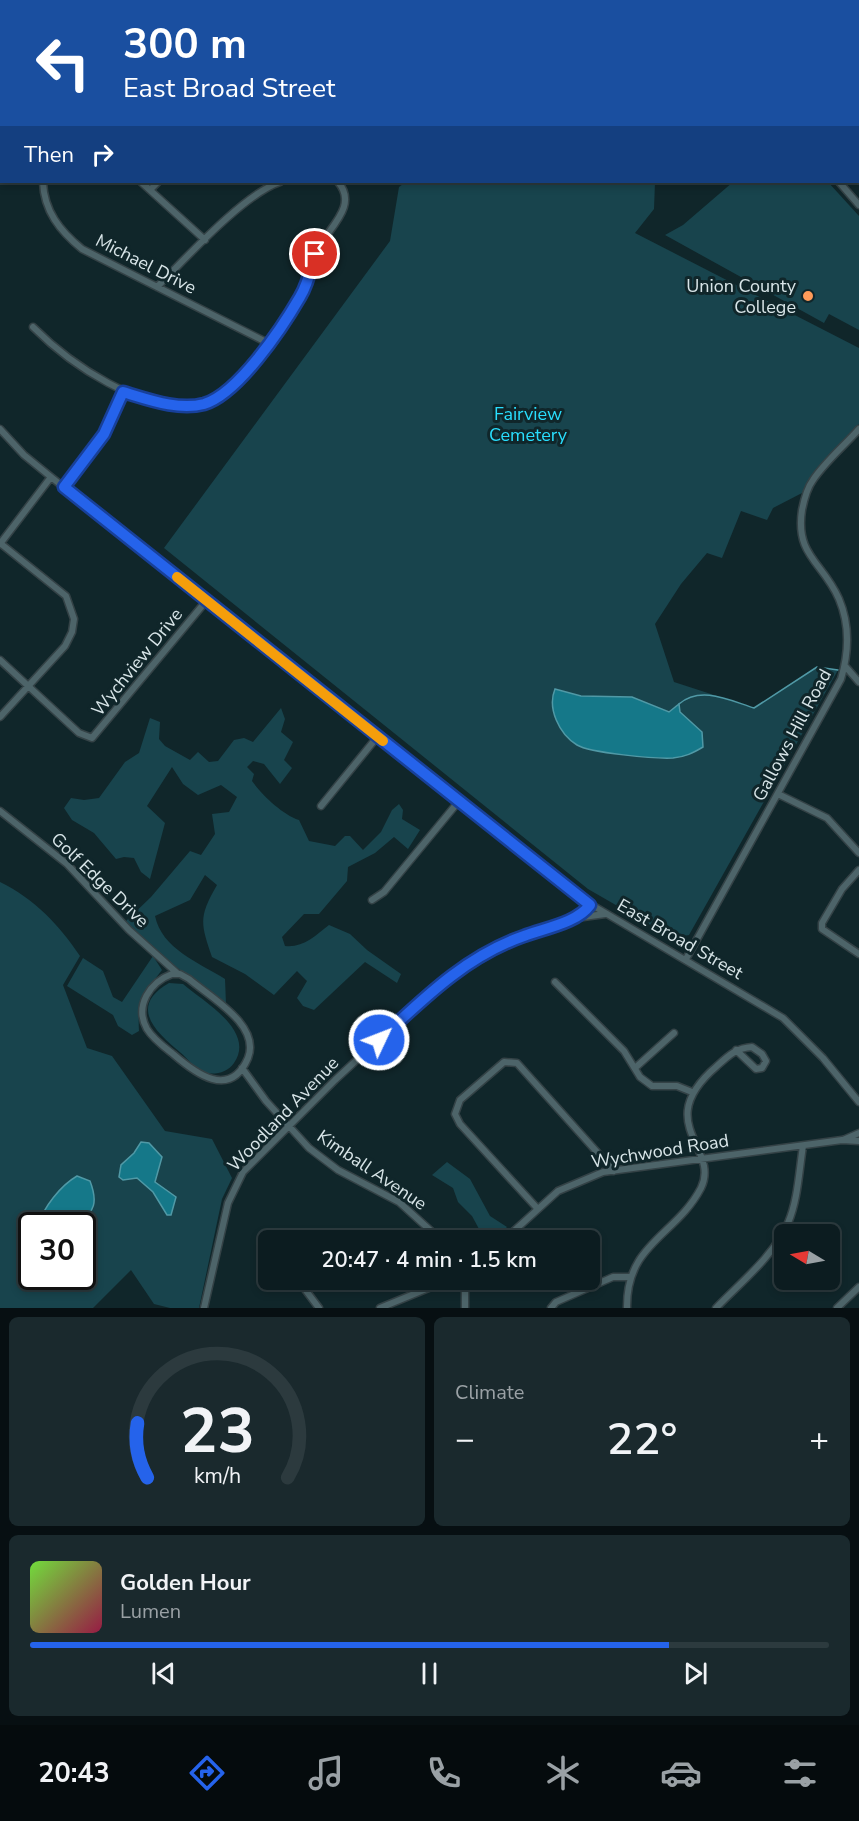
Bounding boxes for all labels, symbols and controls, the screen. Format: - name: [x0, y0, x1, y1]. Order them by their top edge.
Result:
- text: 300 m: [123, 16, 247, 73]
- icon: left: [24, 24, 102, 102]
- text: East Broad Street: [123, 70, 336, 107]
- icon: right: [86, 138, 119, 171]
- text: Then: [24, 140, 74, 170]
- street label: Michael Drive: [92, 228, 200, 300]
- pin: [289, 228, 340, 279]
- icon: arrive: [298, 237, 331, 270]
- place label: Union County College: [686, 274, 797, 319]
- marker: Union County College: [801, 289, 815, 303]
- park label: Fairview Cemetery: [489, 402, 568, 447]
- street label: Wychview Drive: [86, 603, 188, 721]
- street label: Gallows Hill Road: [747, 665, 837, 805]
- street label: Golf Edge Drive: [46, 827, 154, 933]
- street label: East Broad Street: [613, 893, 748, 985]
- position arrow: [347, 1008, 411, 1072]
- street label: Woodland Avenue: [222, 1051, 344, 1177]
- street label: Kimball Avenue: [312, 1124, 432, 1216]
- street label: Wychwood Road: [590, 1128, 730, 1174]
- speed limit sign: 30: [18, 1212, 96, 1290]
- north arrow: [774, 1224, 840, 1290]
- map controls: [774, 1224, 840, 1290]
- text: 20:47 · 4 min · 1.5 km: [321, 1245, 537, 1275]
- text: Climate: [455, 1379, 524, 1406]
- text: 23: [180, 1389, 254, 1474]
- text: 22°: [607, 1409, 677, 1470]
- text: −: [455, 1417, 475, 1462]
- text: +: [809, 1417, 829, 1462]
- text: km/h: [193, 1462, 241, 1492]
- text: Golden Hour: [120, 1568, 251, 1598]
- text: Lumen: [120, 1598, 181, 1625]
- icon: previous: [147, 1657, 180, 1690]
- icon: pause: [413, 1657, 446, 1690]
- icon: next: [679, 1657, 712, 1690]
- icon: directions: [186, 1752, 228, 1794]
- icon: music: [305, 1752, 347, 1794]
- icon: phone: [423, 1752, 465, 1794]
- icon: climate: [542, 1752, 584, 1794]
- icon: car: [660, 1752, 702, 1794]
- icon: filters: [779, 1752, 821, 1794]
- text: 20:43: [38, 1755, 110, 1792]

